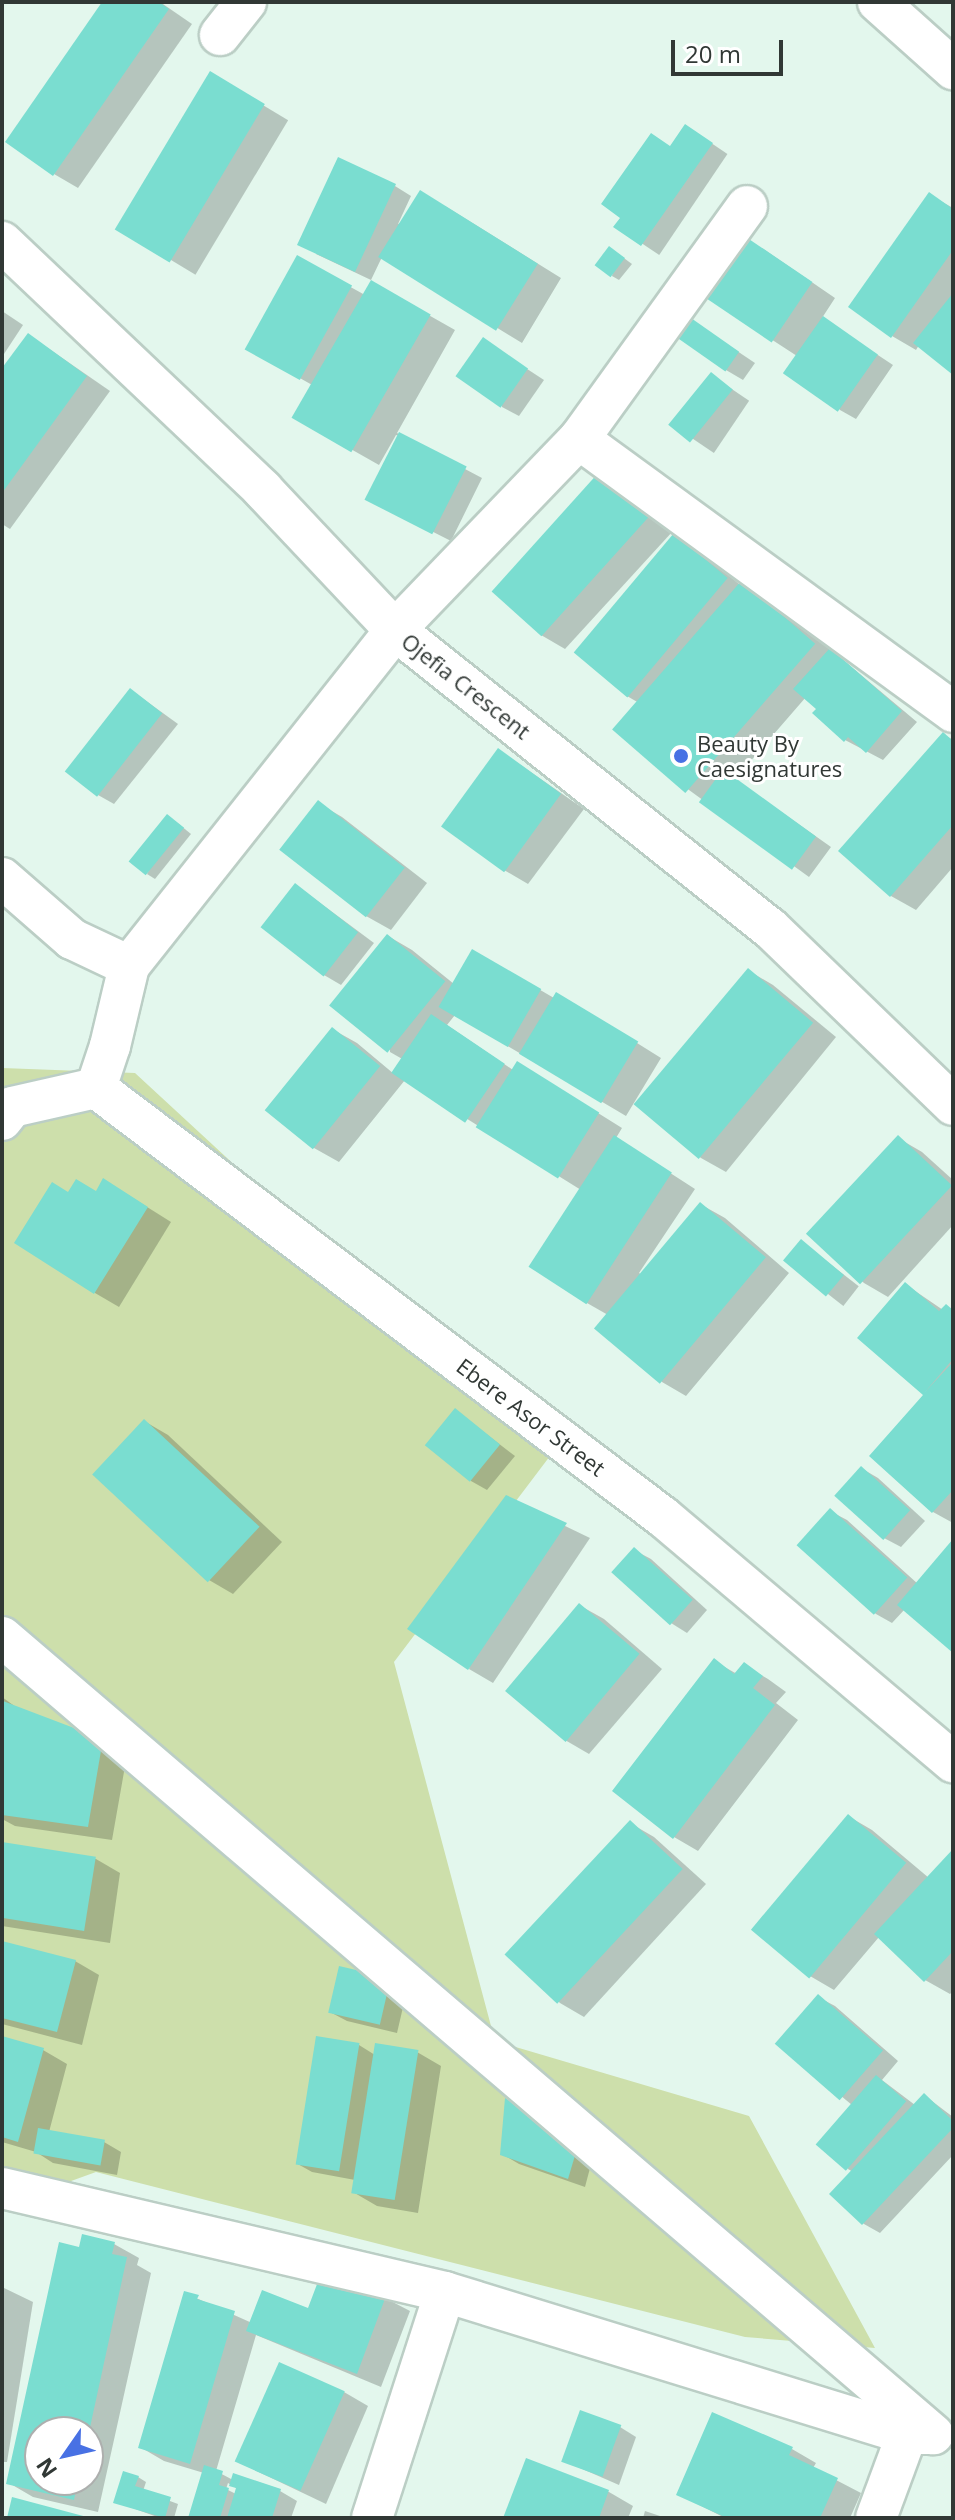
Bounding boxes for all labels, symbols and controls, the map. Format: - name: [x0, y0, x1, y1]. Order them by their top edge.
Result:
- scale bar: [675, 24, 787, 74]
- text: 20 m: [685, 37, 741, 70]
- street label: Ojefia Crescent: [396, 628, 536, 744]
- place label: Beauty By Caesignatures: [697, 730, 842, 782]
- marker: Beauty By Caesignatures: [672, 747, 690, 765]
- street label: Ebere Asor Street: [452, 1353, 610, 1481]
- north arrow: [24, 2416, 104, 2496]
- text: N: [28, 2453, 63, 2484]

